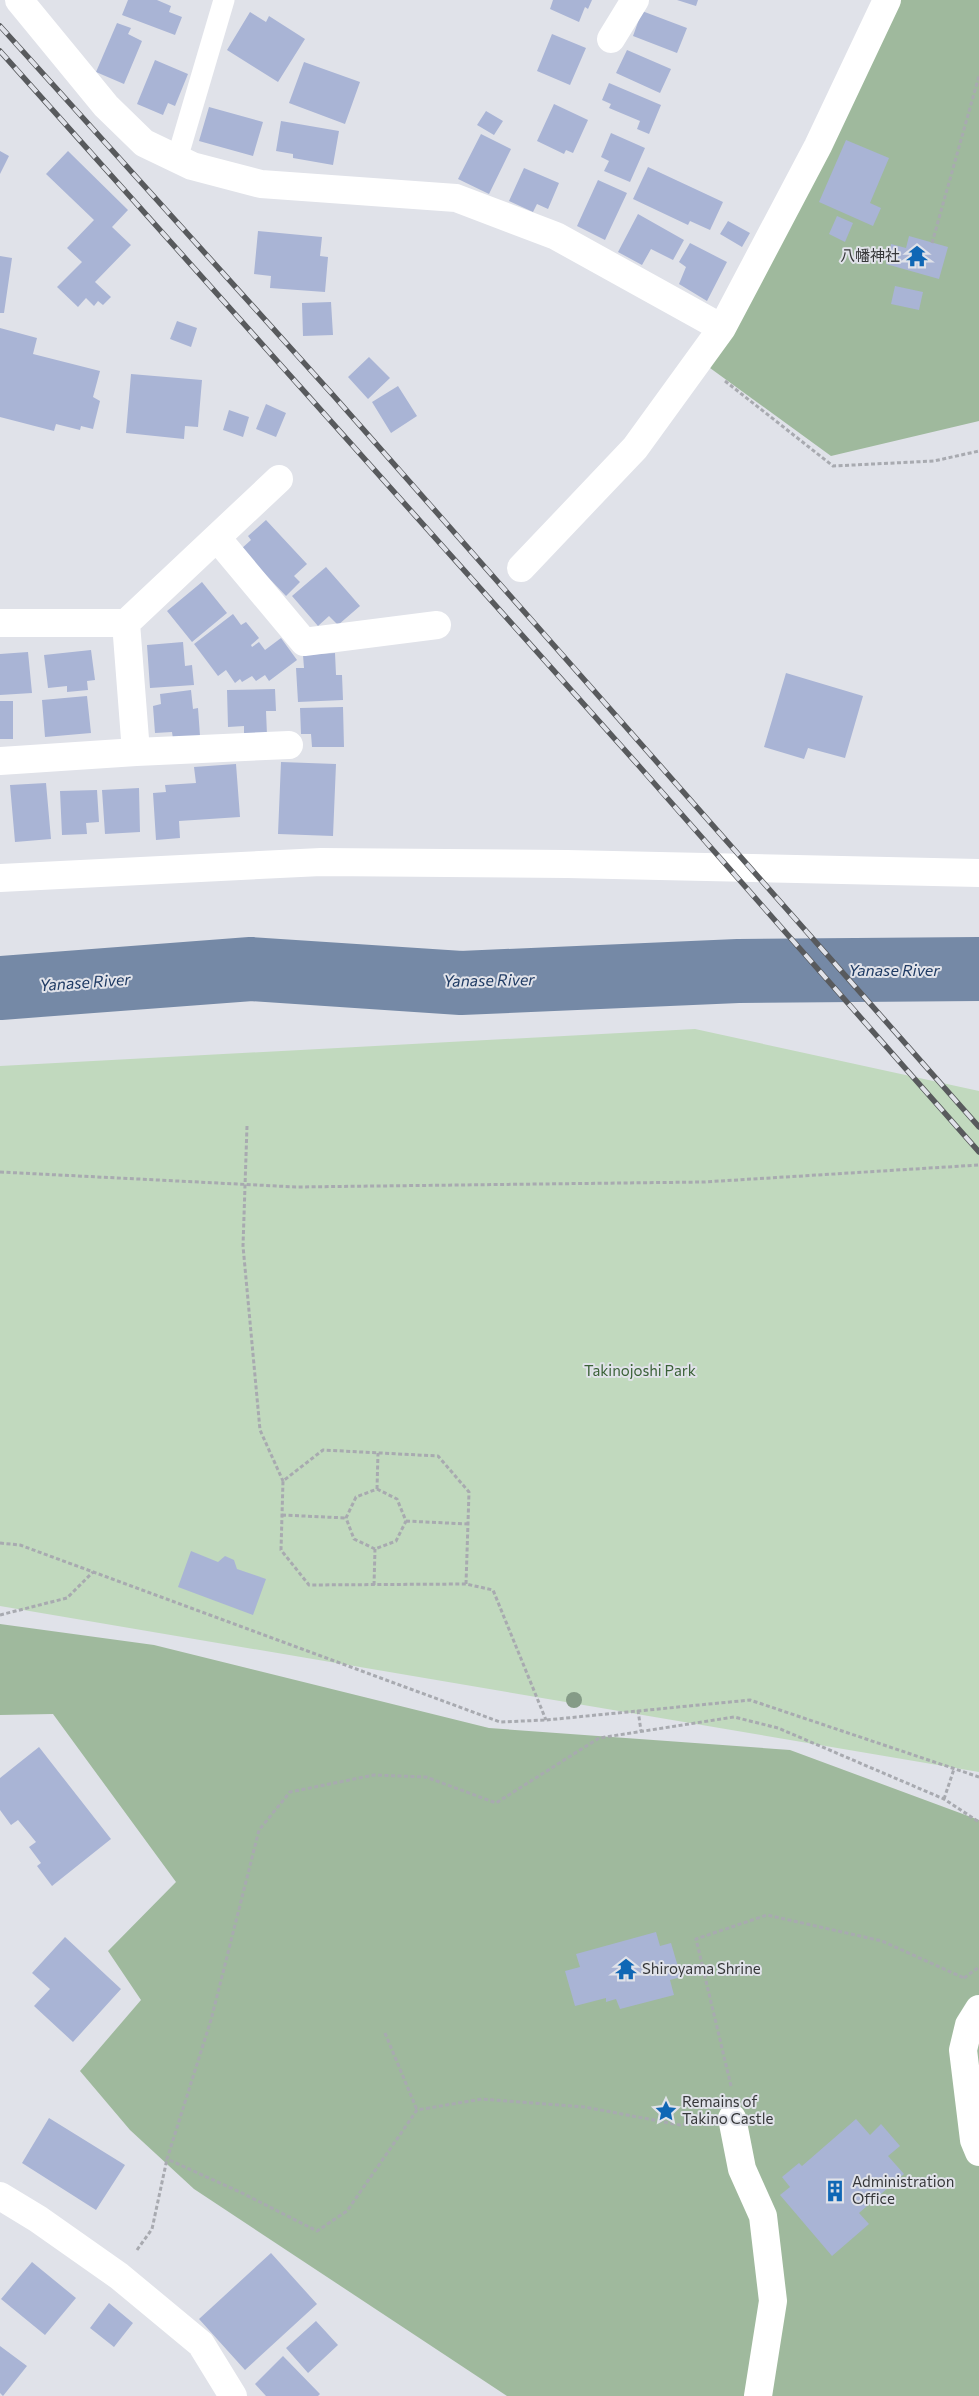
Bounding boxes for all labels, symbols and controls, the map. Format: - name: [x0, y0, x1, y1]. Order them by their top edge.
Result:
- temple icon: 八幡神社: [904, 243, 930, 269]
- place label: 八幡神社: [840, 246, 900, 264]
- water label: Yanase River: [848, 960, 940, 979]
- water label: Yanase River: [39, 969, 132, 994]
- water label: Yanase River: [443, 969, 535, 990]
- park label: Takinojoshi Park: [584, 1361, 696, 1379]
- temple icon: Shiroyama Shrine: [613, 1956, 639, 1982]
- place label: Shiroyama Shrine: [642, 1959, 761, 1977]
- place label: Remains of Takino Castle: [682, 2092, 773, 2127]
- place icon: Remains of Takino Castle: [653, 2098, 679, 2124]
- place label: Administration Office: [852, 2172, 954, 2207]
- building icon: Administration Office: [822, 2178, 848, 2204]

